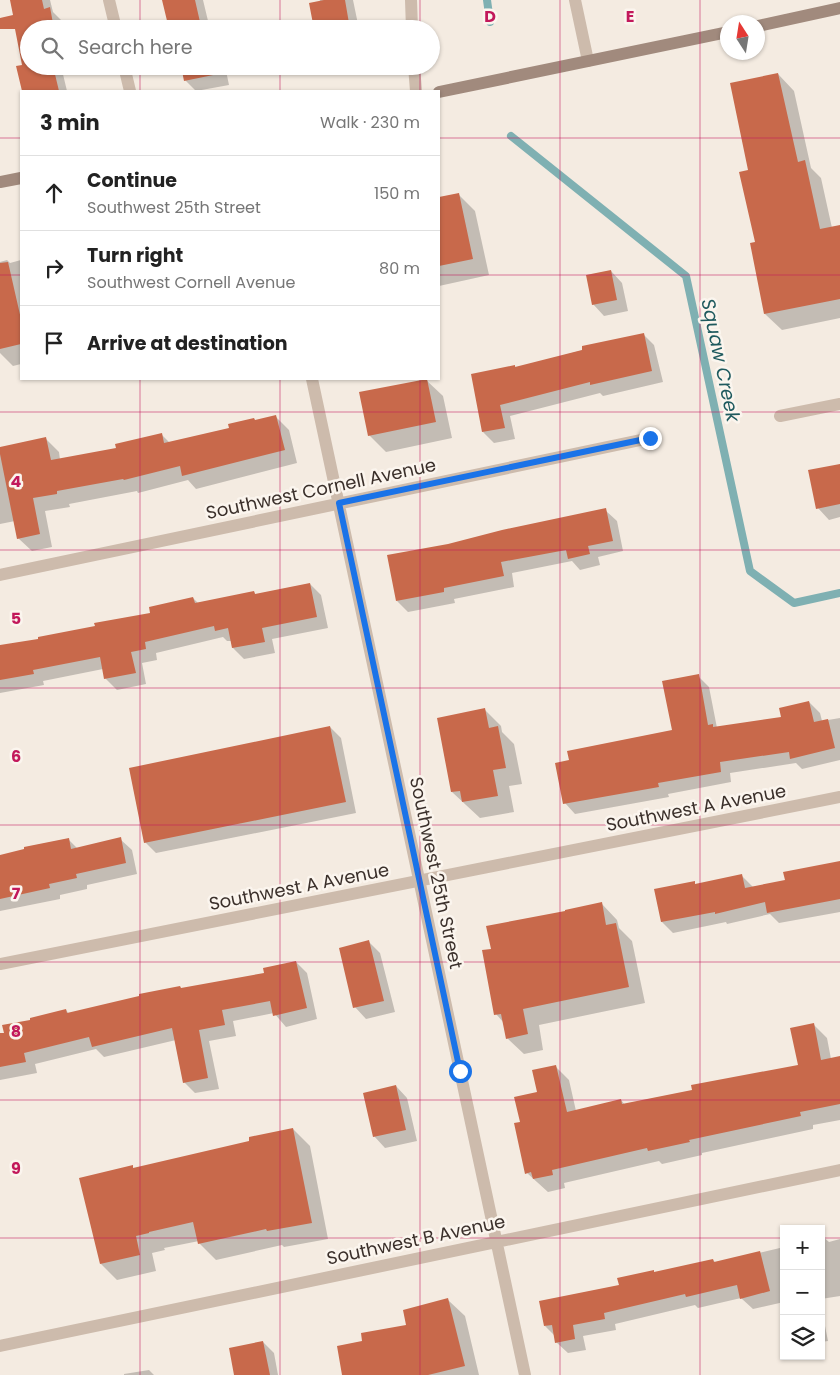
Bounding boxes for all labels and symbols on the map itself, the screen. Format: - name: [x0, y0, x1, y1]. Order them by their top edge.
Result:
- text: D: [484, 5, 496, 28]
- text: E: [626, 5, 634, 28]
- north arrow: [720, 15, 765, 60]
- water label: Squaw Creek: [694, 296, 747, 425]
- route end: [639, 427, 662, 450]
- street label: Southwest Cornell Avenue: [204, 452, 438, 525]
- text: 4: [11, 470, 22, 493]
- text: 5: [11, 607, 21, 630]
- text: 6: [11, 745, 21, 768]
- street label: Southwest 25th Street: [404, 775, 469, 971]
- street label: Southwest A Avenue: [604, 778, 788, 837]
- street label: Southwest A Avenue: [207, 857, 391, 916]
- text: 7: [12, 882, 21, 905]
- text: 8: [11, 1020, 21, 1043]
- route start: [449, 1060, 472, 1083]
- text: 9: [11, 1157, 21, 1180]
- street label: Southwest B Avenue: [324, 1208, 507, 1271]

